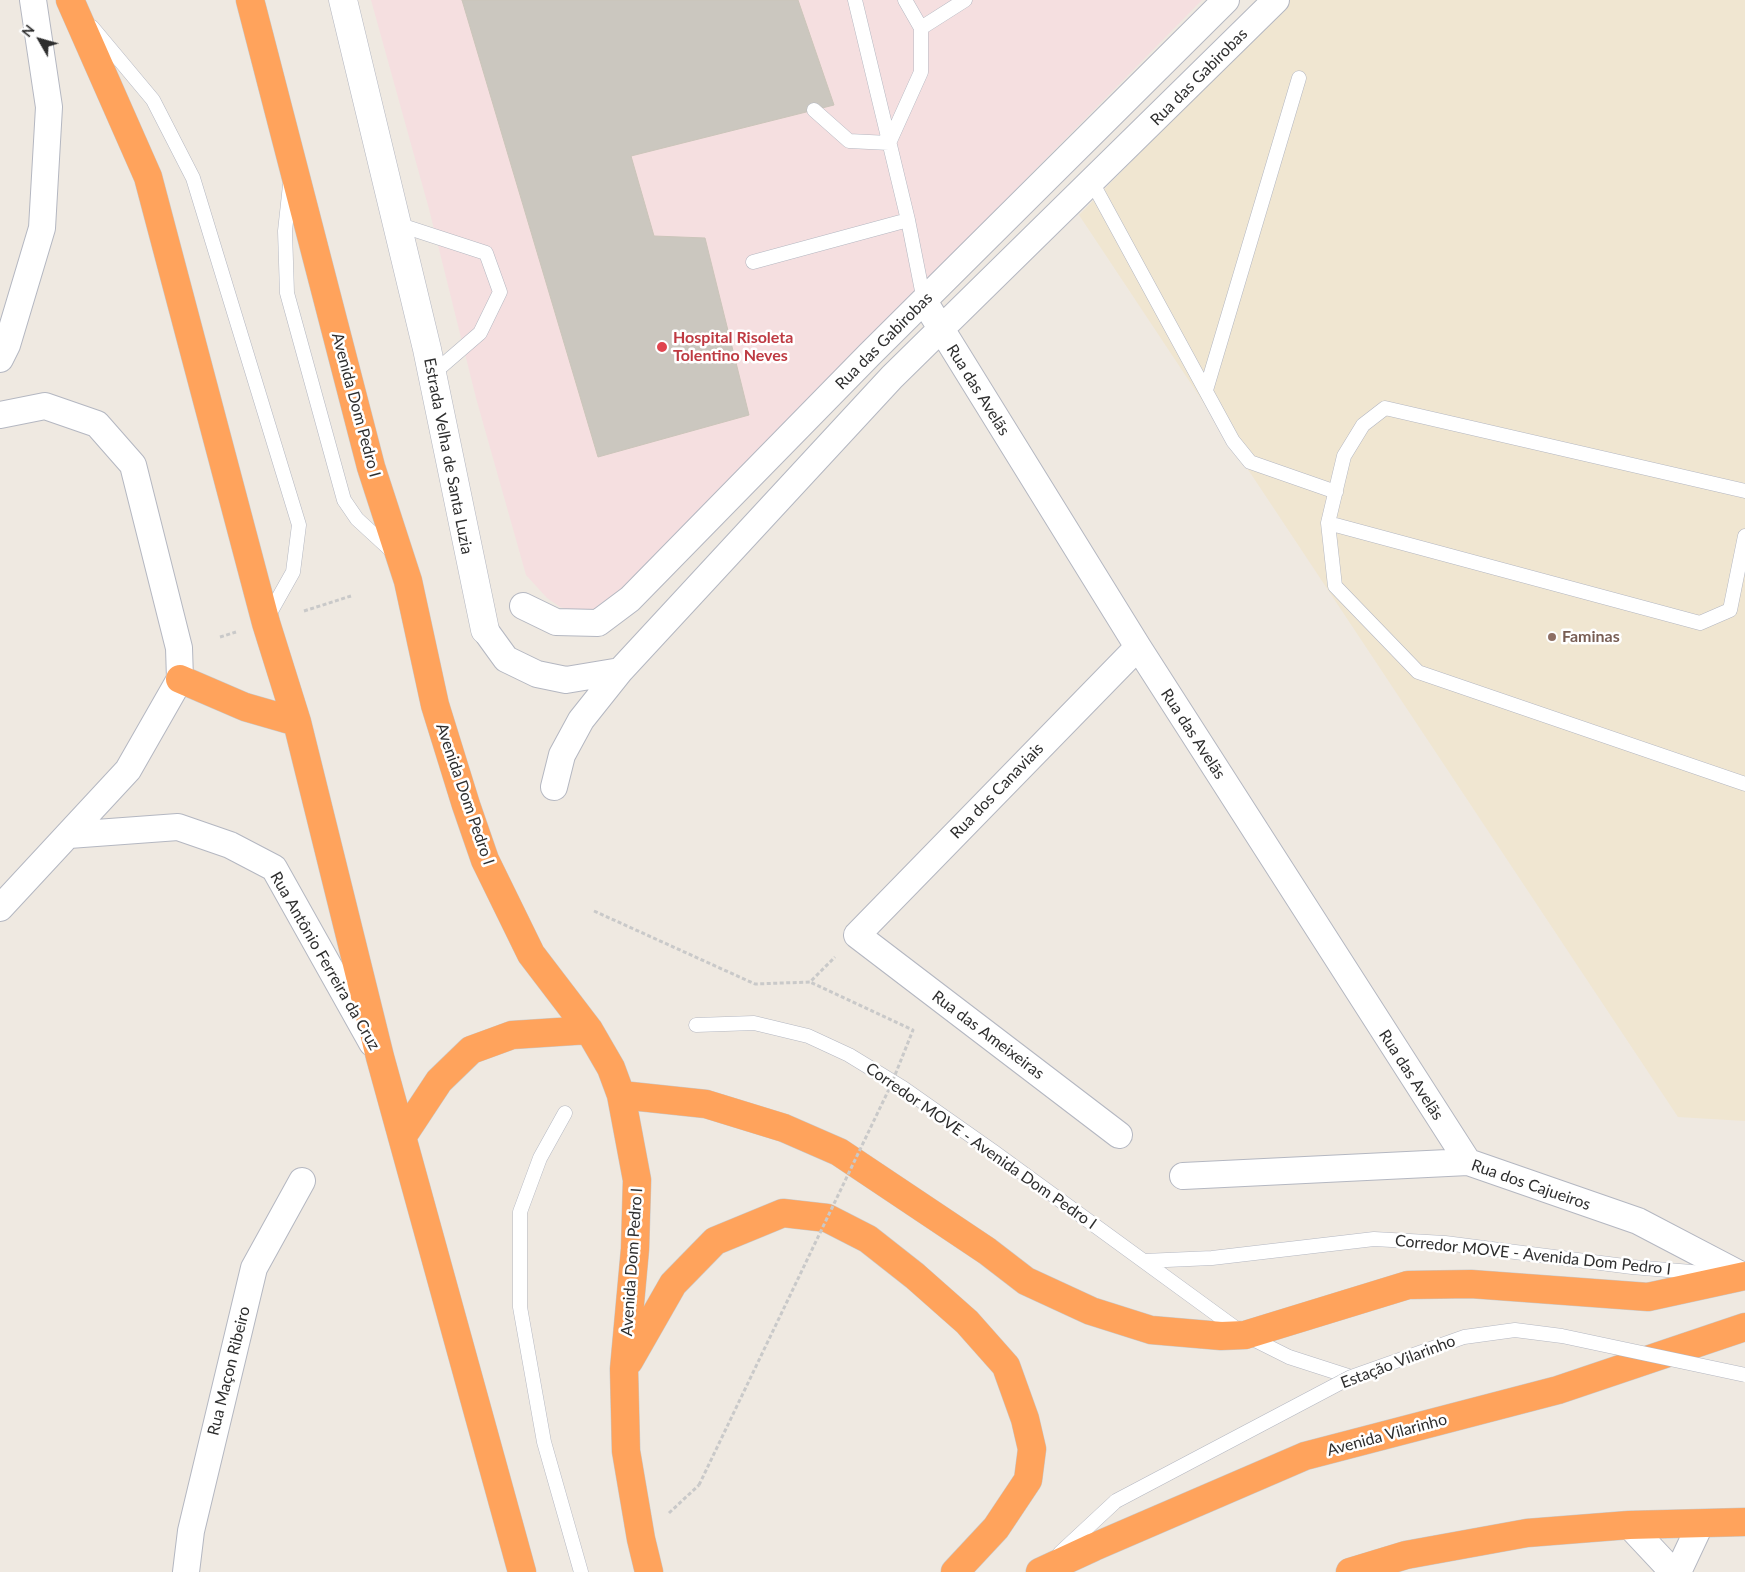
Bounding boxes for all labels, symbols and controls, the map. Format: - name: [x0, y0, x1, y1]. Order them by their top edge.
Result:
- north arrow: [15, 15, 65, 65]
- text: N: [18, 21, 38, 40]
- street label: Rua das Gabirobas: [1146, 24, 1252, 130]
- street label: Rua das Gabirobas: [831, 288, 937, 394]
- place label: Hospital Risoleta Tolentino Neves: [673, 328, 793, 366]
- street label: Avenida Dom Pedro I: [328, 331, 384, 479]
- marker: Hospital Risoleta Tolentino Neves: [655, 340, 669, 354]
- street label: Rua das Avelãs: [942, 341, 1014, 439]
- street label: Estrada Velha de Santa Luzia: [420, 356, 476, 556]
- place label: Faminas: [1562, 627, 1620, 647]
- marker: Faminas: [1546, 631, 1558, 643]
- street label: Rua das Avelãs: [1157, 685, 1229, 783]
- street label: Avenida Dom Pedro I: [432, 721, 498, 867]
- street label: Rua dos Canaviais: [946, 739, 1048, 843]
- street label: Rua Antônio Ferreira da Cruz: [266, 868, 384, 1054]
- street label: Rua das Ameixeiras: [928, 987, 1048, 1083]
- street label: Rua das Avelãs: [1375, 1026, 1447, 1124]
- street label: Corredor MOVE - Avenida Dom Pedro I: [862, 1059, 1100, 1233]
- street label: Rua dos Cajueiros: [1469, 1156, 1593, 1214]
- street label: Avenida Dom Pedro I: [617, 1187, 647, 1337]
- street label: Corredor MOVE - Avenida Dom Pedro I: [1394, 1231, 1672, 1279]
- street label: Rua Maçon Ribeiro: [204, 1304, 254, 1438]
- street label: Estação Vilarinho: [1338, 1331, 1458, 1393]
- street label: Avenida Vilarinho: [1325, 1410, 1449, 1460]

